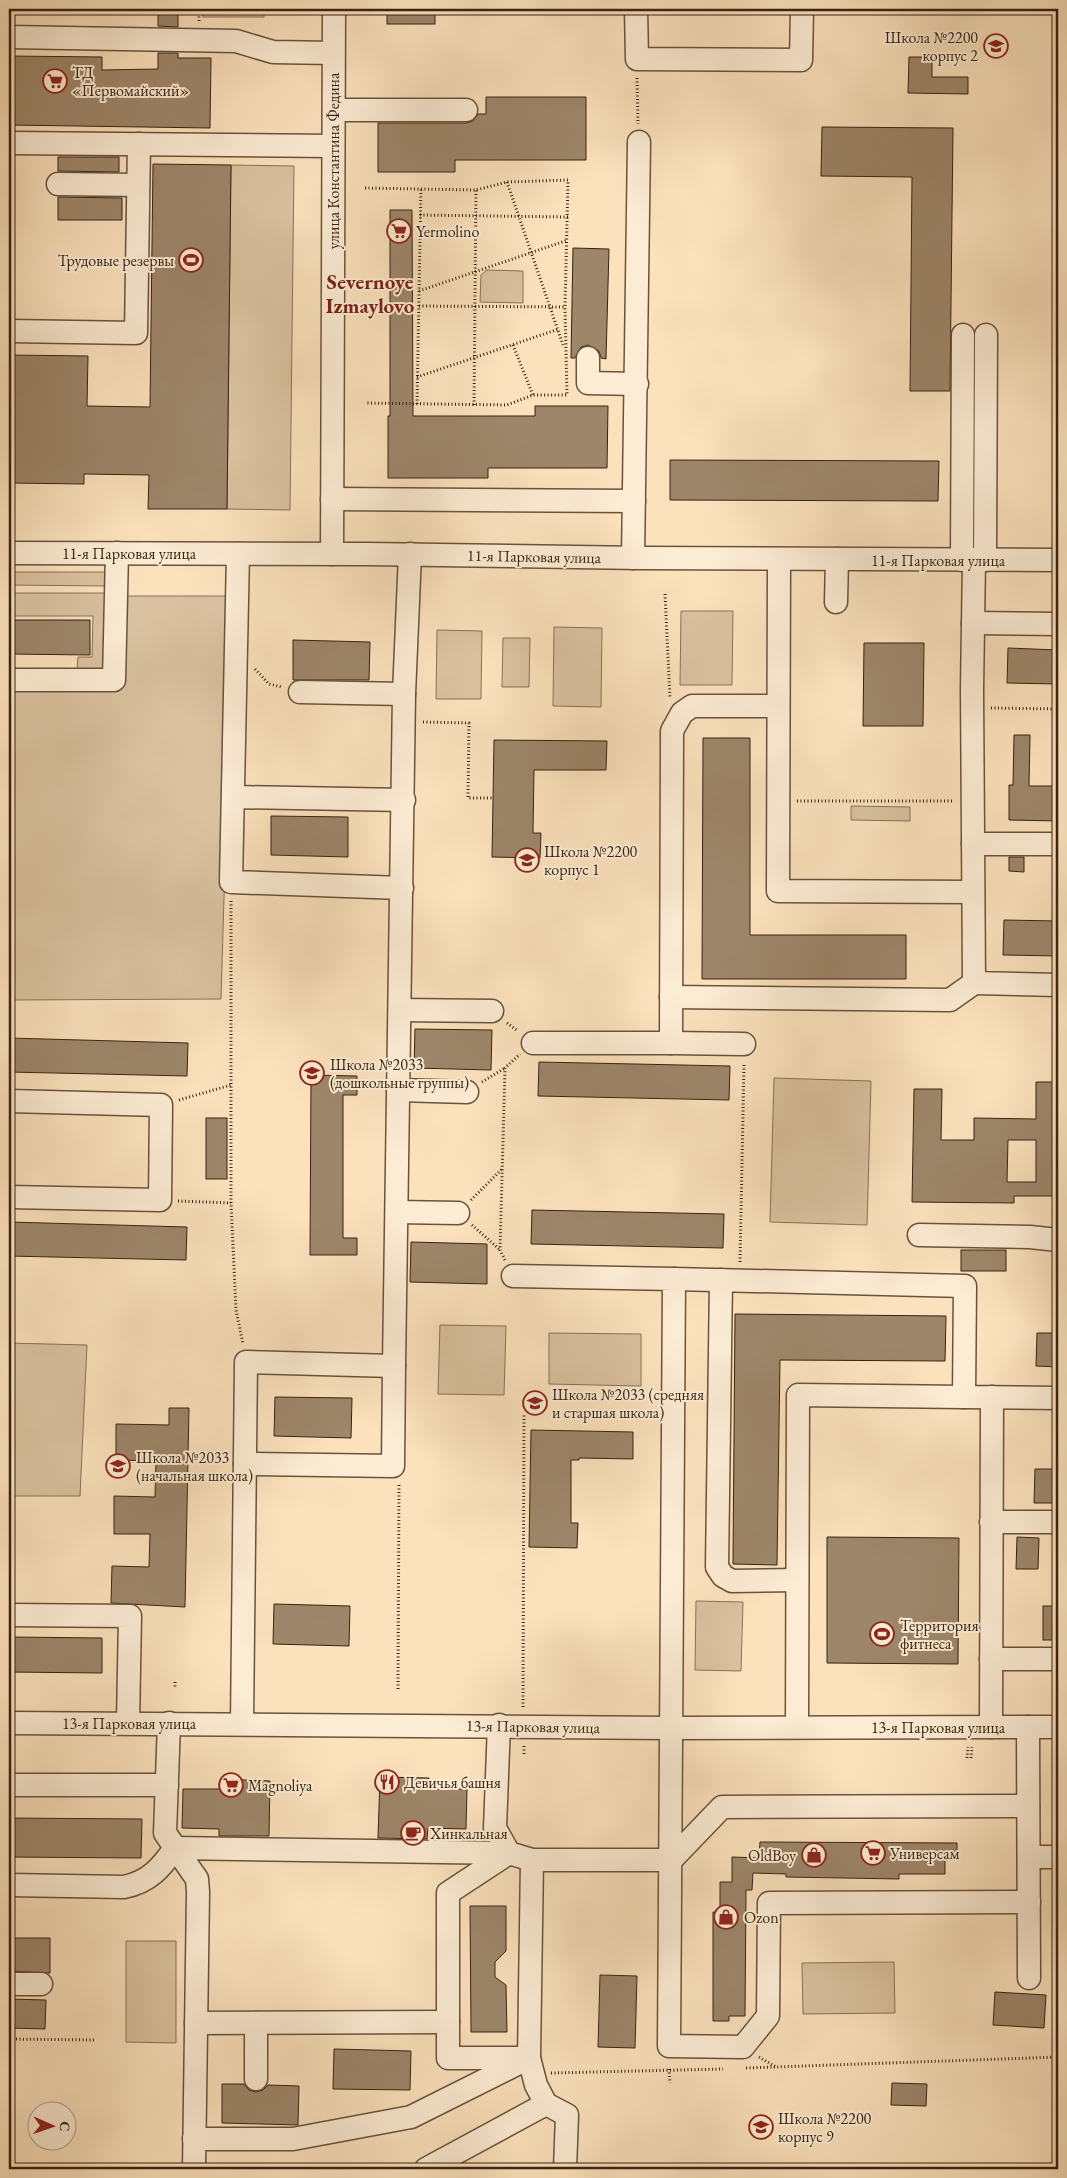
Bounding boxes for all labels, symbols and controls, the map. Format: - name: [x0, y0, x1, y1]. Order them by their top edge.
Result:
- place label: Школа №2200 корпус 2: [885, 27, 978, 66]
- school or university icon: Школа №2200 корпус 2: [983, 33, 1009, 59]
- place label: ТД «Первомайский»: [72, 62, 189, 101]
- supermarket icon: ТД «Первомайский»: [42, 68, 68, 94]
- street label: улица Константина Федина: [323, 72, 344, 249]
- supermarket icon: Yermolino: [386, 218, 412, 244]
- place label: Yermolino: [416, 221, 480, 242]
- sports icon: Трудовые резервы: [178, 247, 204, 273]
- place label: Трудовые резервы: [57, 250, 174, 271]
- district label: Severnoye Izmaylovo: [326, 268, 415, 319]
- street label: 11-я Парковая улица: [62, 543, 197, 564]
- street label: 11-я Парковая улица: [467, 545, 602, 568]
- street label: 11-я Парковая улица: [871, 550, 1006, 571]
- place label: Школа №2200 корпус 1: [544, 841, 638, 880]
- school or university icon: Школа №2200 корпус 1: [514, 847, 540, 873]
- place label: Школа №2033 (дошкольные группы): [330, 1054, 469, 1093]
- school or university icon: Школа №2033 (дошкольные группы): [299, 1060, 325, 1086]
- place label: Школа №2033 (средняя и старшая школа): [552, 1384, 704, 1423]
- school or university icon: Школа №2033 (средняя и старшая школа): [522, 1390, 548, 1416]
- place label: Школа №2033 (начальная школа): [136, 1447, 253, 1486]
- school or university icon: Школа №2033 (начальная школа): [105, 1453, 131, 1479]
- place label: Территория фитнеса: [900, 1615, 979, 1654]
- sports icon: Территория фитнеса: [869, 1621, 895, 1647]
- street label: 13-я Парковая улица: [62, 1713, 197, 1734]
- street label: 13-я Парковая улица: [466, 1715, 601, 1738]
- street label: 13-я Парковая улица: [871, 1717, 1006, 1738]
- restaurant icon: Девичья башня: [374, 1769, 400, 1795]
- supermarket icon: Magnoliya: [218, 1772, 244, 1798]
- place label: Девичья башня: [404, 1772, 501, 1793]
- place label: Magnoliya: [248, 1775, 313, 1796]
- cafe icon: Хинкальная: [400, 1820, 426, 1846]
- place label: Хинкальная: [429, 1823, 508, 1844]
- supermarket icon: Универсам: [860, 1840, 886, 1866]
- shop icon: OldBoy: [801, 1842, 827, 1868]
- place label: Универсам: [889, 1843, 960, 1864]
- place label: OldBoy: [748, 1845, 797, 1866]
- shop icon: Ozon: [713, 1904, 739, 1930]
- place label: Ozon: [744, 1907, 779, 1928]
- north arrow: [28, 2100, 78, 2150]
- place label: Школа №2200 корпус 9: [778, 2108, 872, 2147]
- school or university icon: Школа №2200 корпус 9: [748, 2114, 774, 2140]
- text: С: [56, 2121, 74, 2132]

